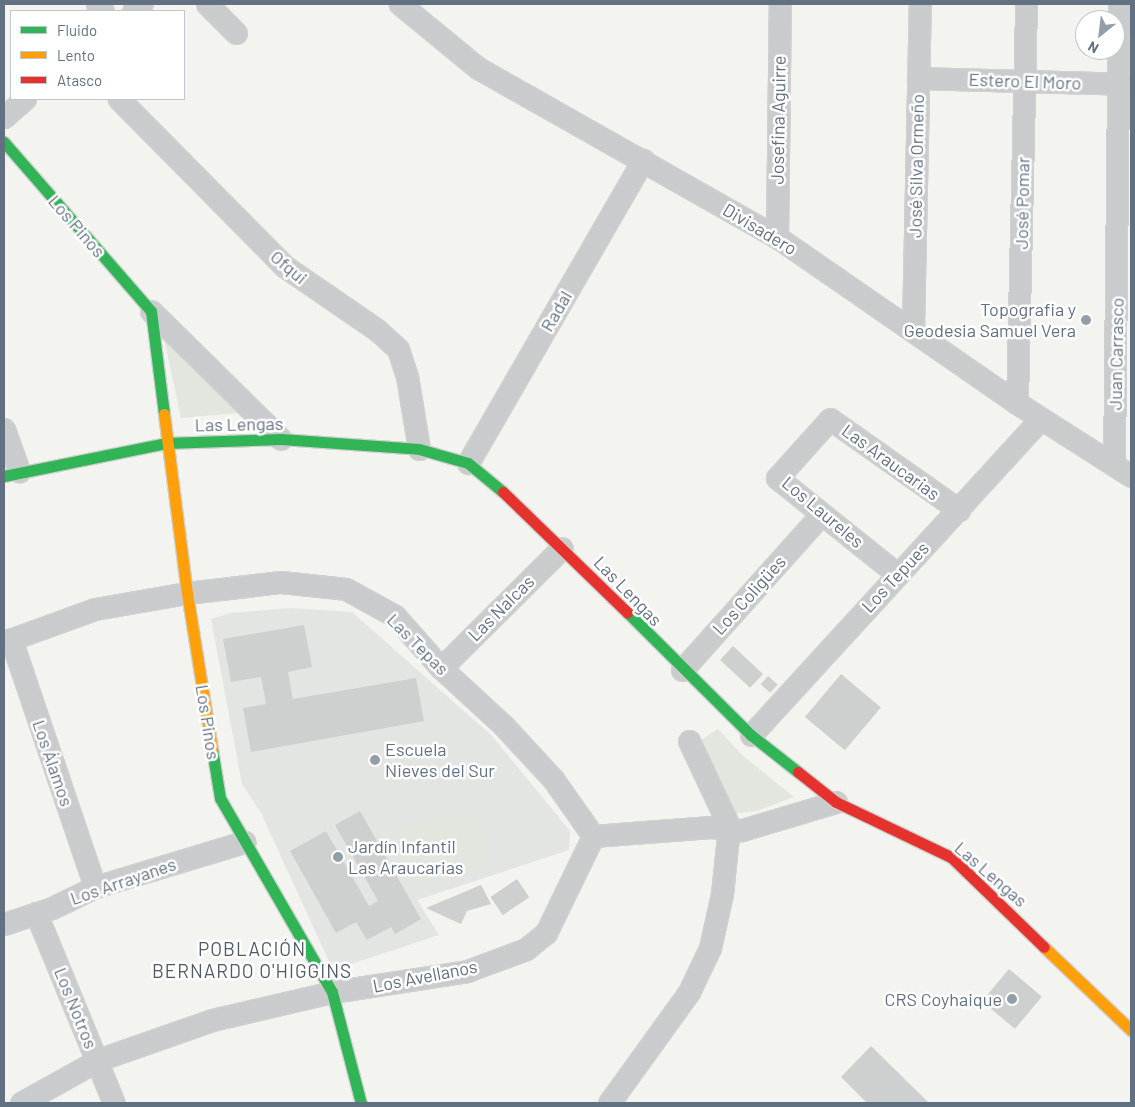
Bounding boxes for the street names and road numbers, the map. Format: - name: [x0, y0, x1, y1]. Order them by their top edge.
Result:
- street label: Josefina Aguirre: [766, 55, 790, 185]
- street label: Estero El Moro: [968, 68, 1082, 94]
- street label: José Silva Ormeño: [904, 94, 928, 238]
- street label: José Pomar: [1010, 156, 1034, 250]
- street label: Los Pinos: [44, 190, 110, 262]
- street label: Divisadero: [719, 199, 801, 259]
- street label: Ofqui: [266, 246, 312, 288]
- street label: Radal: [536, 287, 576, 335]
- street label: Juan Carrasco: [1104, 298, 1128, 410]
- street label: Las Lengas: [194, 412, 284, 436]
- street label: Las Araucarias: [838, 419, 944, 505]
- street label: Los Laureles: [778, 472, 868, 552]
- street label: Los Tepues: [857, 537, 933, 617]
- street label: Los Coligües: [708, 551, 790, 639]
- street label: Las Lengas: [589, 552, 667, 630]
- street label: Las Nalcas: [464, 571, 538, 645]
- street label: Las Tepas: [383, 609, 453, 679]
- street label: Los Pinos: [191, 683, 225, 761]
- street label: Los Álamos: [28, 717, 78, 809]
- street label: Las Lengas: [950, 837, 1032, 911]
- street label: Los Arrayanes: [67, 853, 179, 909]
- street label: Los Avellanos: [371, 955, 479, 997]
- street label: Los Notros: [50, 964, 102, 1052]

